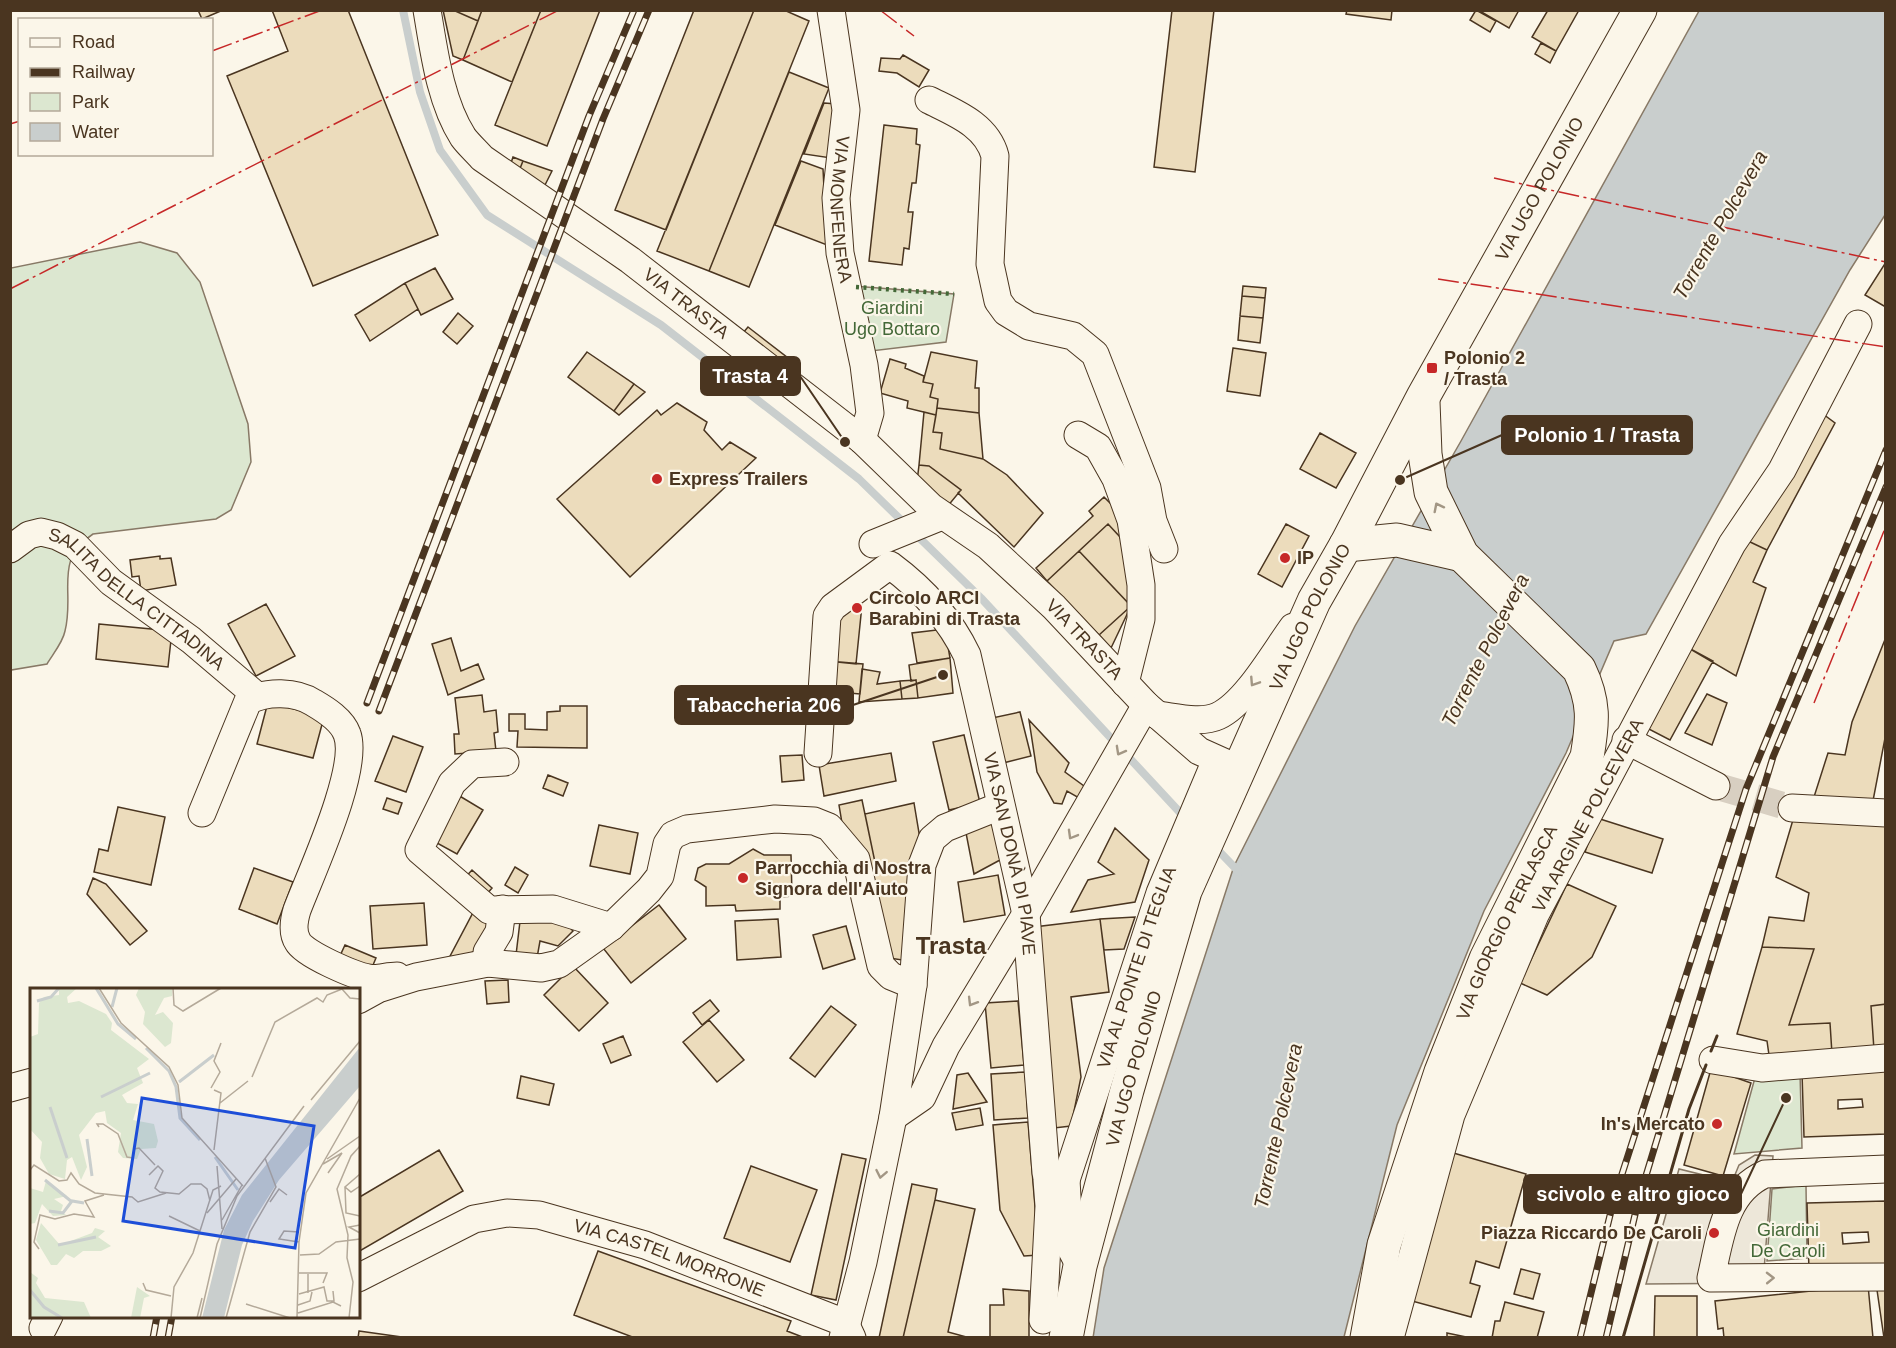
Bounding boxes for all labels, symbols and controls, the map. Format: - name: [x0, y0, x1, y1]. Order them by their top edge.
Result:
- legend: [18, 18, 213, 156]
- text: Road: [72, 32, 115, 52]
- text: Railway: [72, 62, 135, 82]
- text: Park: [72, 92, 110, 112]
- street label: VIA UGO POLONIO: [1491, 114, 1588, 264]
- text: Water: [72, 122, 119, 142]
- street label: VIA MONFENERA: [826, 135, 856, 285]
- water label: Torrente Polcevera: [1668, 147, 1772, 303]
- street label: VIA TRASTA: [640, 264, 733, 343]
- park label: Giardini Ugo Bottaro: [844, 298, 940, 339]
- place label: Polonio 2 / Trasta: [1444, 348, 1525, 389]
- callout: Trasta 4: [701, 357, 800, 395]
- marker: Polonio 2 / Trasta: [1425, 361, 1439, 375]
- text: Trasta 4: [712, 365, 789, 387]
- callout: Polonio 1 / Trasta: [1502, 416, 1692, 454]
- text: Polonio 1 / Trasta: [1514, 424, 1681, 446]
- place label: Express Trailers: [669, 469, 808, 489]
- marker: Express Trailers: [650, 472, 664, 486]
- one-way arrow: [1434, 502, 1445, 513]
- street label: SALITA DELLA CITTADINA: [47, 524, 229, 674]
- street label: VIA UGO POLONIO: [1266, 540, 1355, 694]
- place label: IP: [1297, 548, 1314, 568]
- marker: IP: [1278, 551, 1292, 565]
- water label: Torrente Polcevera: [1437, 570, 1533, 730]
- place label: Circolo ARCI Barabini di Trasta: [869, 588, 1021, 629]
- street label: VIA TRASTA: [1042, 595, 1127, 683]
- marker: Circolo ARCI Barabini di Trasta: [850, 601, 864, 615]
- one-way arrow: [1250, 676, 1262, 686]
- callout: Tabaccheria 206: [675, 686, 853, 724]
- text: Tabaccheria 206: [687, 694, 841, 716]
- street label: VIA ARGINE POLCEVERA: [1528, 715, 1647, 915]
- one-way arrow: [1115, 745, 1127, 755]
- street label: VIA SAN DONÀ DI PIAVE: [979, 750, 1039, 956]
- street label: VIA GIORGIO PERLASCA: [1453, 822, 1561, 1023]
- one-way arrow: [1068, 829, 1079, 839]
- place label: Parrocchia di Nostra Signora dell'Aiuto: [755, 858, 932, 899]
- street label: VIA AL PONTE DI TEGLIA: [1093, 863, 1180, 1071]
- marker: Parrocchia di Nostra Signora dell'Aiuto: [736, 871, 750, 885]
- district label: Trasta: [916, 932, 987, 959]
- inset map: [30, 988, 360, 1318]
- street label: VIA UGO POLONIO: [1102, 988, 1165, 1149]
- one-way arrow: [968, 996, 980, 1006]
- water label: Torrente Polcevera: [1250, 1041, 1306, 1211]
- place label: In's Mercato: [1601, 1114, 1705, 1134]
- marker: In's Mercato: [1710, 1117, 1724, 1131]
- one-way arrow: [875, 1169, 888, 1179]
- callout: scivolo e altro gioco: [1524, 1175, 1741, 1213]
- text: scivolo e altro gioco: [1536, 1183, 1730, 1205]
- street label: VIA CASTEL MORRONE: [571, 1215, 768, 1301]
- park label: Giardini De Caroli: [1750, 1220, 1826, 1261]
- place label: Piazza Riccardo De Caroli: [1481, 1223, 1702, 1243]
- marker: Piazza Riccardo De Caroli: [1707, 1226, 1721, 1240]
- one-way arrow: [1765, 1272, 1774, 1284]

